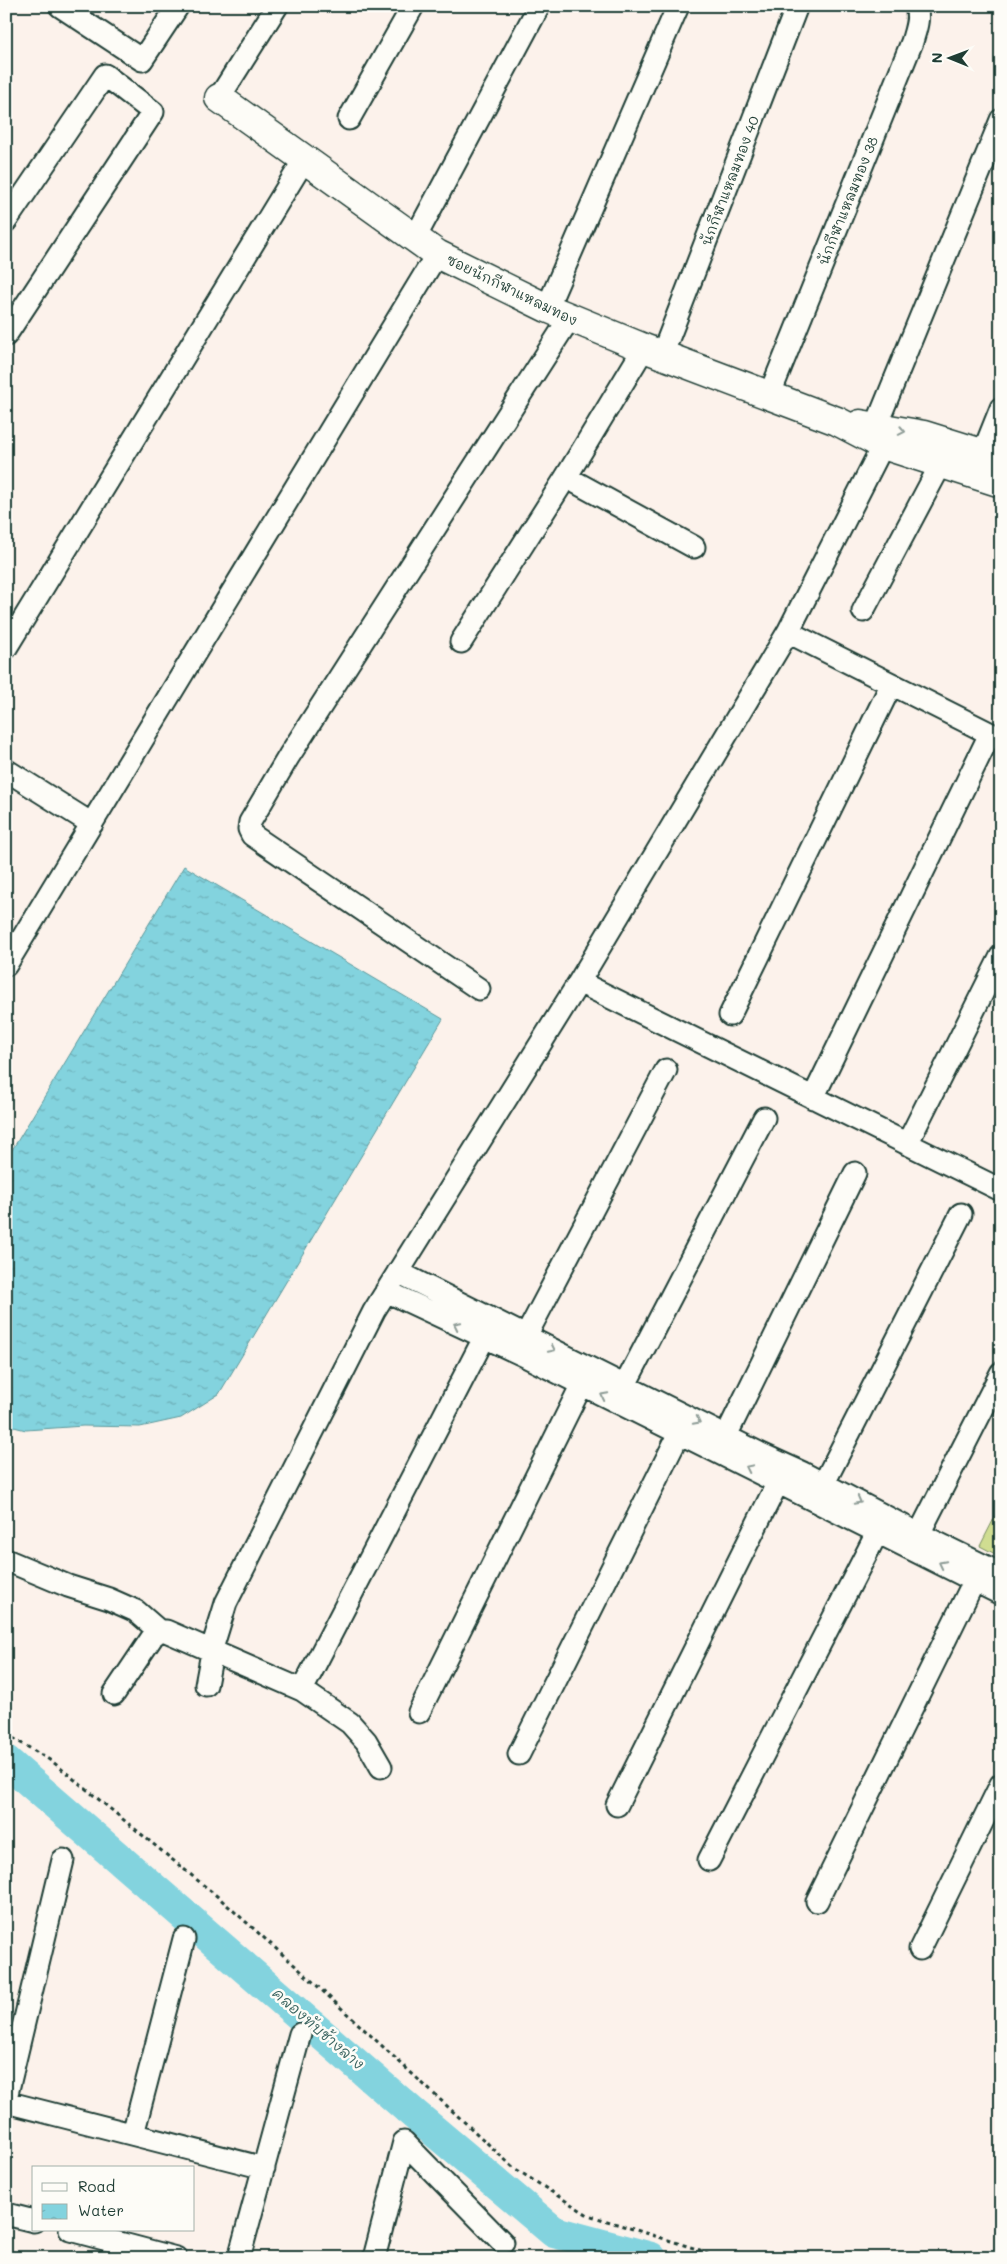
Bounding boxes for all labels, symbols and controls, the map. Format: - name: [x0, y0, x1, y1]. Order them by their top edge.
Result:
- north arrow: [924, 32, 974, 82]
- text: N: [927, 52, 946, 63]
- street label: นักกีฬาแหลมทอง 40: [696, 113, 763, 248]
- street label: นักกีฬาแหลมทอง 38: [813, 134, 882, 268]
- street label: ซอยนักกีฬาแหลมทอง: [443, 249, 581, 330]
- one-way arrow: [898, 425, 907, 435]
- one-way arrow: [453, 1321, 462, 1332]
- one-way arrow: [547, 1342, 556, 1353]
- one-way arrow: [600, 1392, 609, 1402]
- one-way arrow: [692, 1415, 701, 1425]
- one-way arrow: [746, 1464, 755, 1474]
- one-way arrow: [853, 1495, 862, 1505]
- one-way arrow: [938, 1560, 947, 1570]
- water label: คลองทับช้างล่าง: [269, 1983, 369, 2074]
- legend: [32, 2166, 195, 2232]
- text: Road: [78, 2176, 115, 2196]
- text: Water: [78, 2200, 124, 2220]

